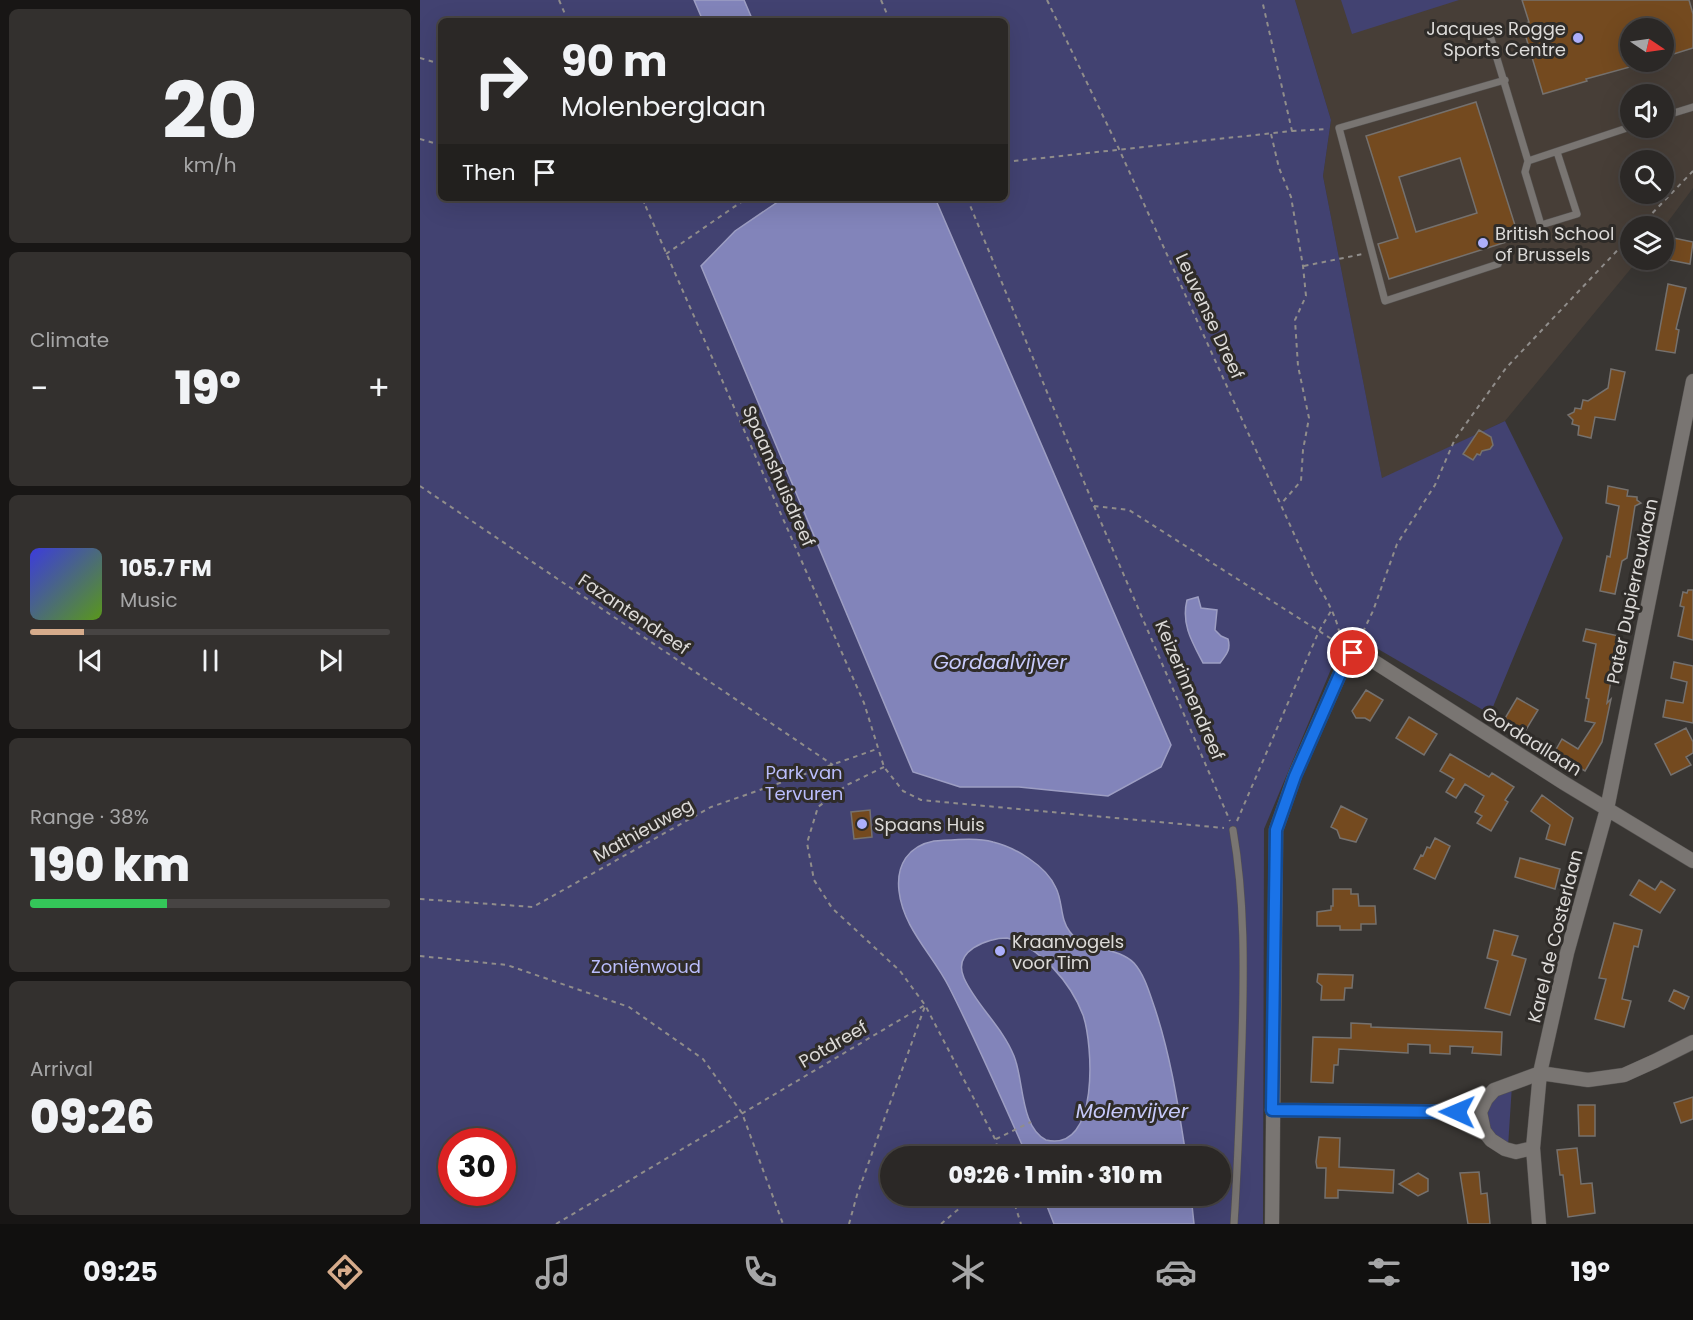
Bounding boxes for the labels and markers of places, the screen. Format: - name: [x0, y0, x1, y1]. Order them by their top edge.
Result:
- place label: Jacques Rogge Sports Centre: [1426, 16, 1566, 62]
- marker: Jacques Rogge Sports Centre: [1571, 31, 1585, 45]
- place label: British School of Brussels: [1495, 221, 1614, 267]
- marker: British School of Brussels: [1476, 236, 1490, 250]
- pin: [1327, 627, 1378, 678]
- place label: Spaans Huis: [874, 812, 985, 837]
- marker: Spaans Huis: [855, 817, 869, 831]
- place label: Kraanvogels voor Tim: [1012, 929, 1124, 975]
- marker: Kraanvogels voor Tim: [993, 944, 1007, 958]

